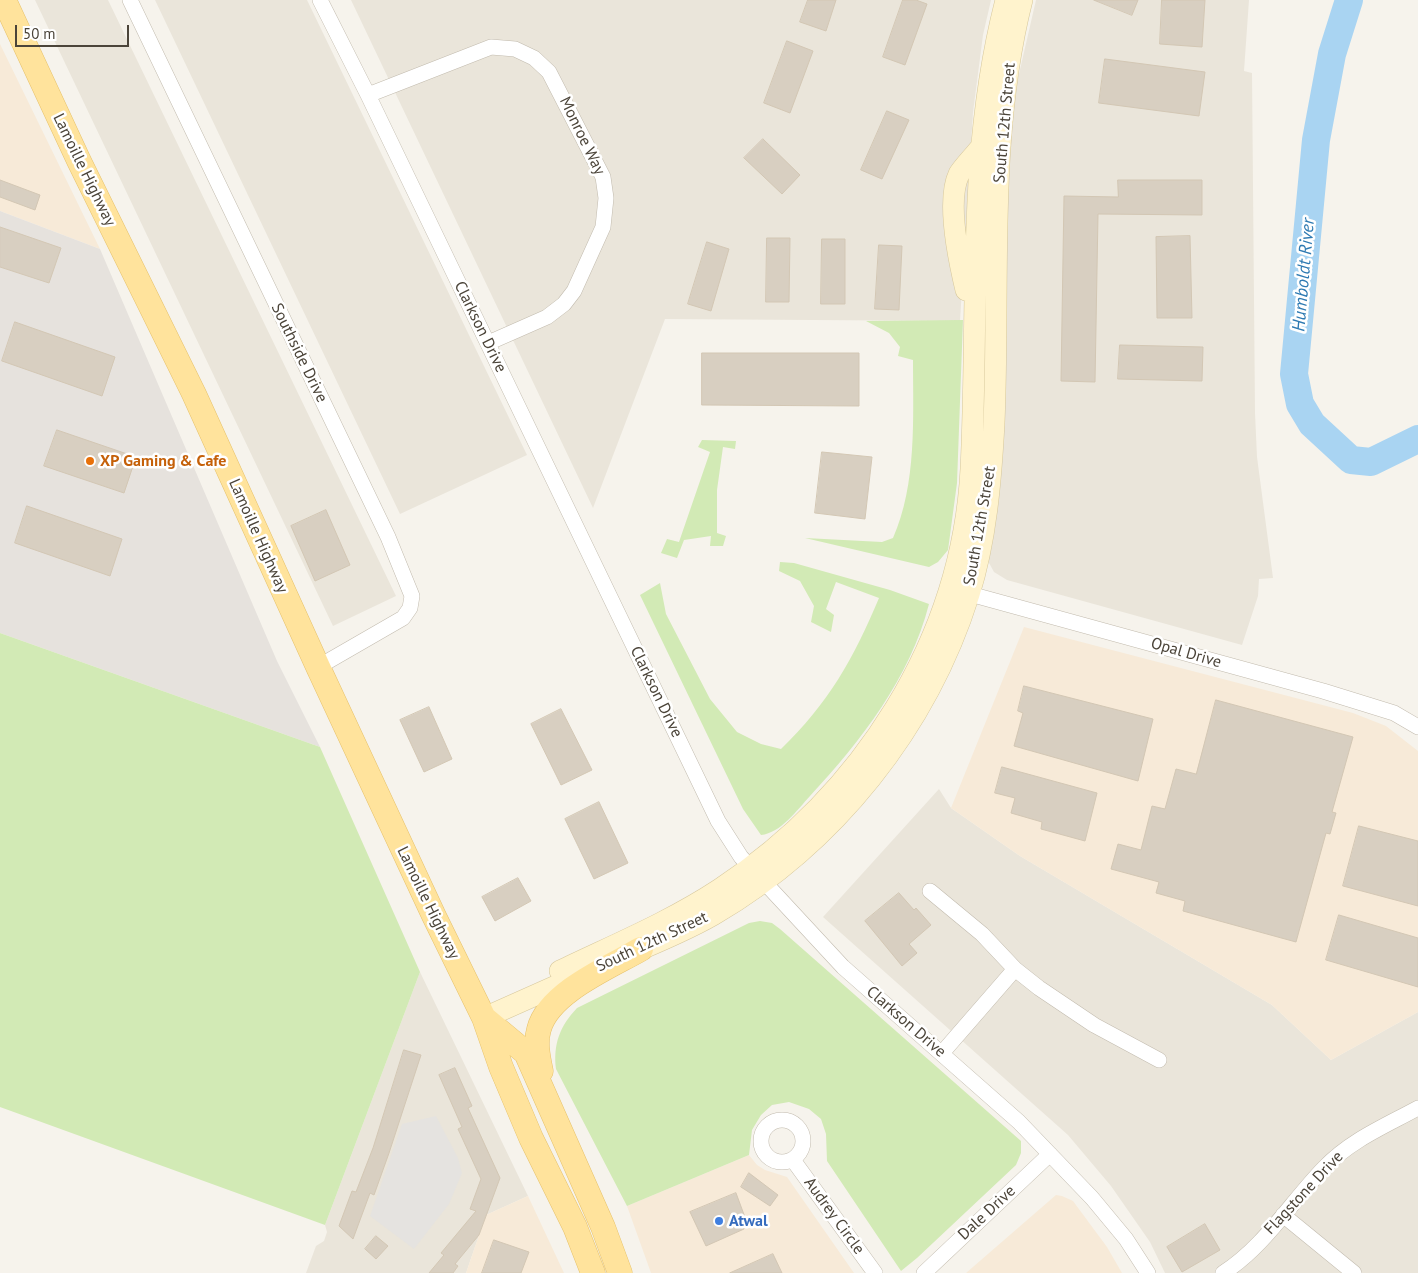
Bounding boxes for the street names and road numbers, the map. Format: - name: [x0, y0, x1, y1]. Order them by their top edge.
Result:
- street label: South 12th Street: [990, 62, 1020, 184]
- street label: Monroe Way: [555, 94, 609, 178]
- street label: Lamoille Highway: [48, 111, 120, 229]
- street label: Clarkson Drive: [450, 278, 510, 376]
- street label: Southside Drive: [267, 300, 331, 406]
- street label: South 12th Street: [960, 465, 1000, 587]
- street label: Lamoille Highway: [224, 476, 292, 596]
- street label: Opal Drive: [1149, 634, 1223, 672]
- street label: Clarkson Drive: [626, 643, 686, 741]
- street label: Lamoille Highway: [392, 844, 464, 962]
- street label: South 12th Street: [593, 908, 711, 976]
- street label: Clarkson Drive: [862, 982, 950, 1062]
- street label: Flagstone Drive: [1260, 1147, 1348, 1239]
- street label: Audrey Circle: [800, 1174, 868, 1258]
- street label: Dale Drive: [954, 1182, 1020, 1244]

